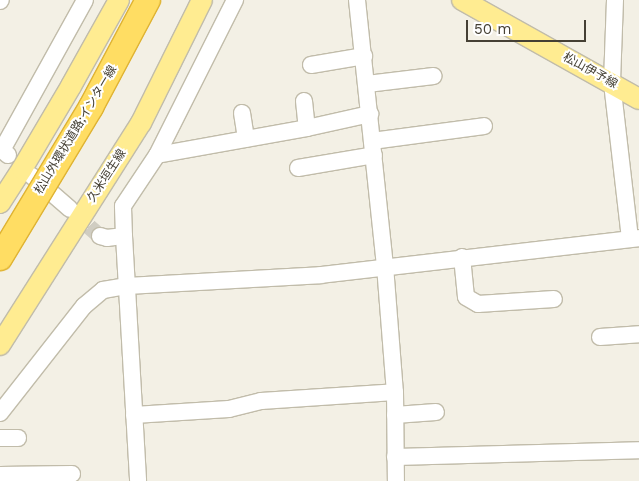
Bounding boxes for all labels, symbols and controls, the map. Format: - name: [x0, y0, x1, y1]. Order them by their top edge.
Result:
- scale bar: [469, 10, 589, 42]
- text: 50 m: [474, 20, 511, 38]
- street label: 松山伊予線: [560, 50, 620, 92]
- street label: 松山外環状道路;インター線: [32, 63, 120, 197]
- street label: 久米垣生線: [85, 147, 129, 205]

